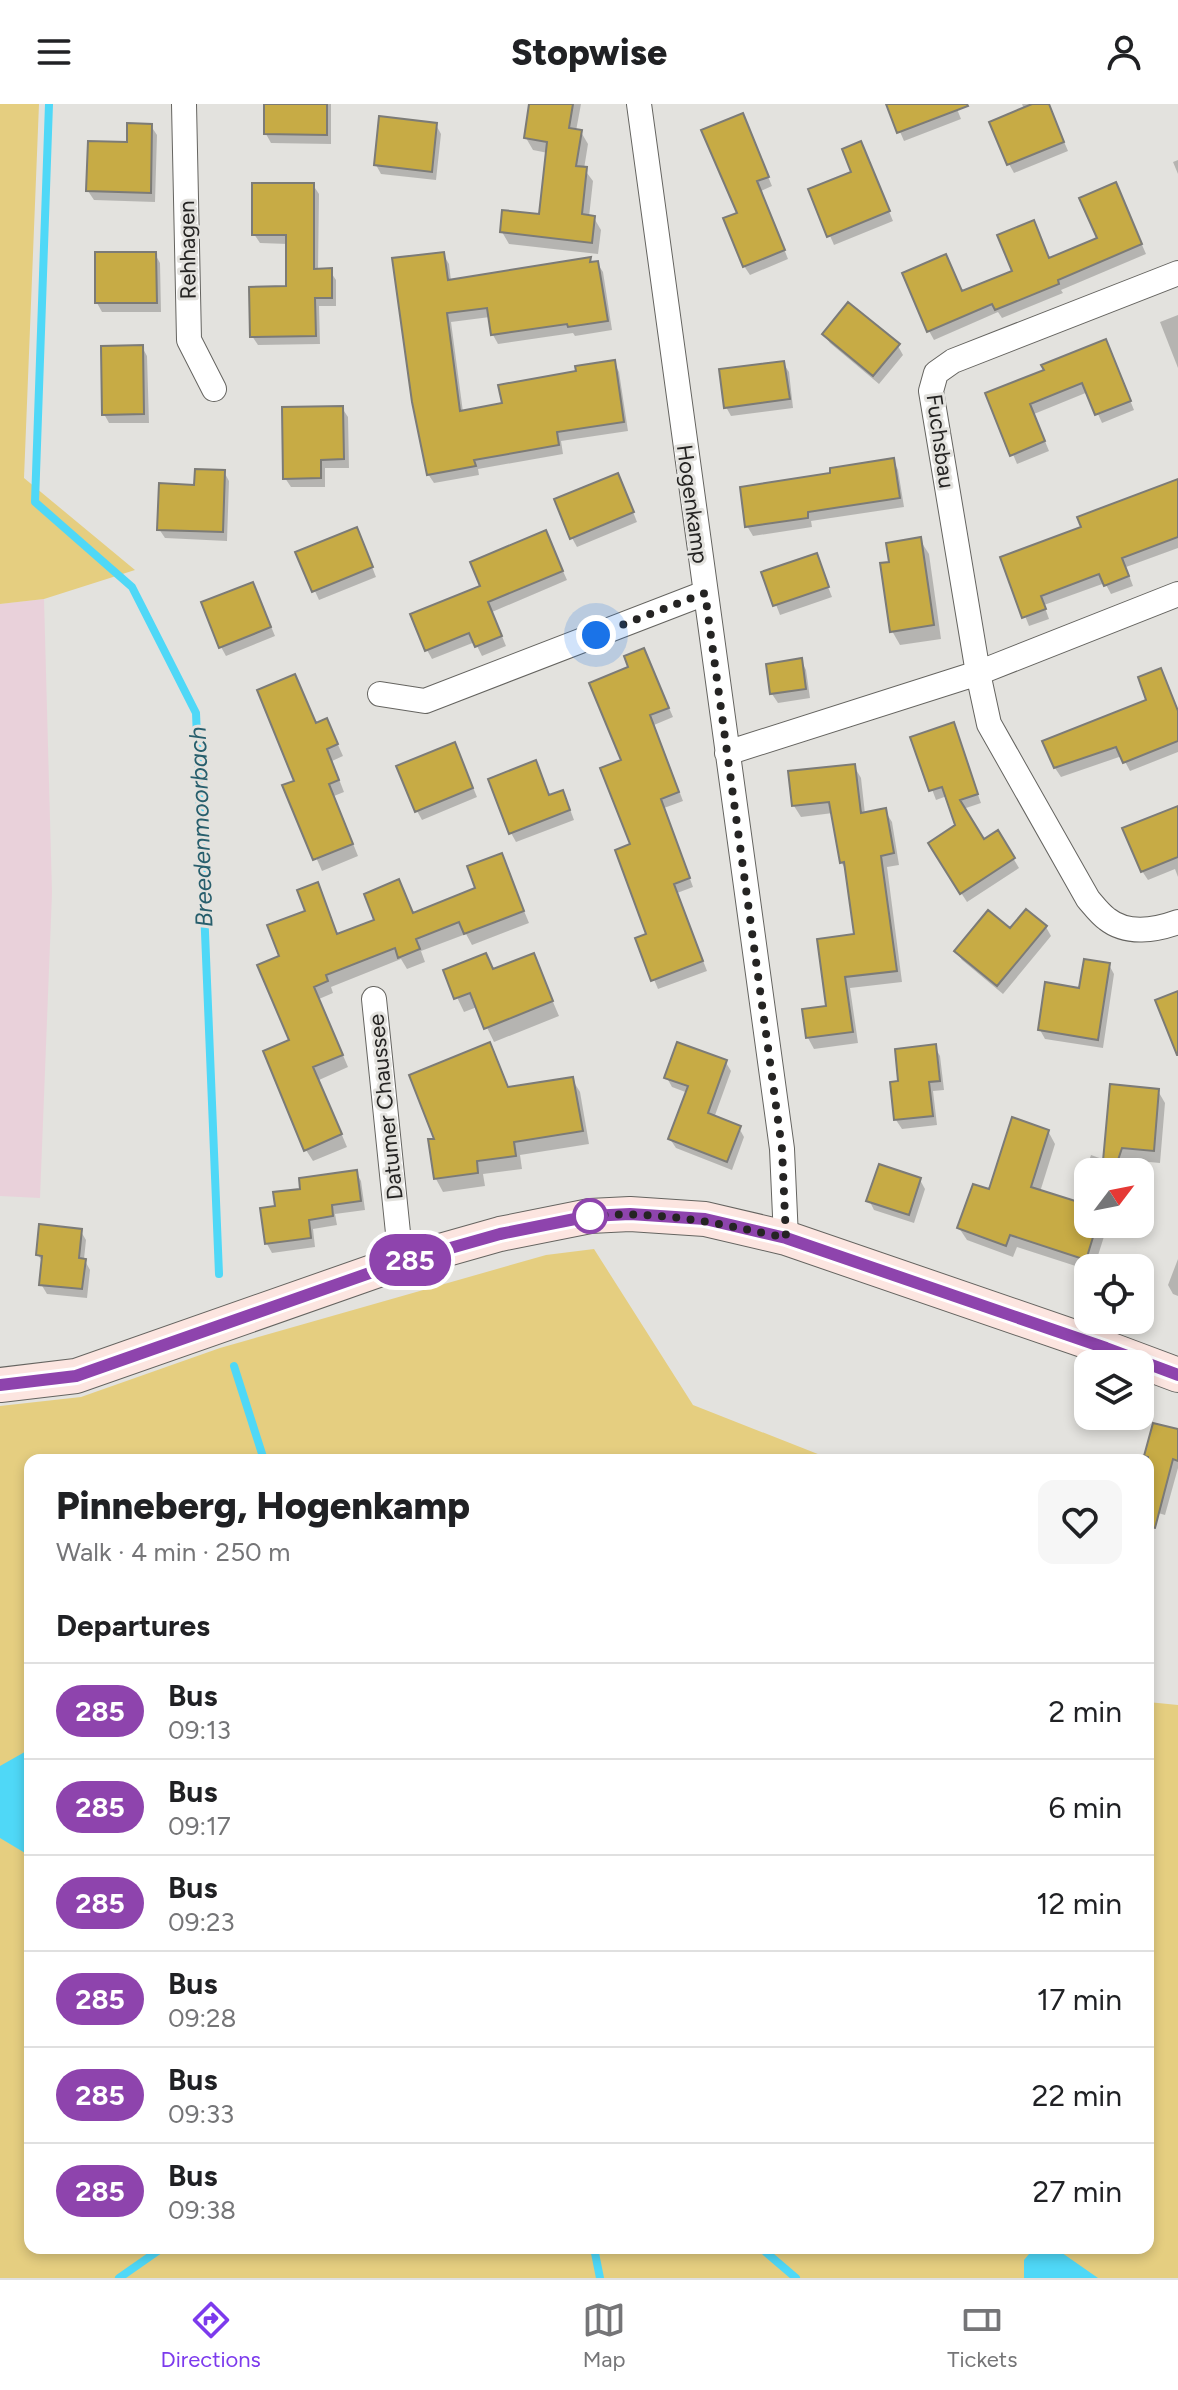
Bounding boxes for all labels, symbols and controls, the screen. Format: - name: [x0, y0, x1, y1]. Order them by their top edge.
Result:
- icon: menu: [32, 30, 76, 74]
- icon: person: [1102, 30, 1146, 74]
- text: Stopwise: [511, 31, 667, 74]
- street label: Rehhagen: [173, 200, 202, 300]
- street label: Fuchsbau: [921, 392, 960, 490]
- street label: Hogenkamp: [671, 443, 714, 565]
- your location: [576, 615, 616, 655]
- water label: Breedenmoorbach: [183, 726, 218, 928]
- street label: Datumer Chaussee: [362, 1013, 409, 1201]
- north arrow: [1074, 1158, 1154, 1238]
- map controls: [1074, 1158, 1154, 1430]
- unlabelled marker: [573, 1199, 607, 1233]
- line badge: 285: [364, 1234, 456, 1286]
- text: 285: [385, 1243, 435, 1277]
- button: locate: [1074, 1254, 1154, 1334]
- button: layers: [1074, 1350, 1154, 1430]
- button: heart: [1038, 1480, 1122, 1564]
- text: Pinneberg, Hogenkamp: [56, 1483, 470, 1529]
- text: Walk · 4 min · 250 m: [56, 1536, 290, 1568]
- text: Departures: [56, 1607, 210, 1644]
- text: Bus: [168, 1677, 217, 1714]
- text: 2 min: [1049, 1693, 1122, 1730]
- text: 285: [75, 1694, 125, 1728]
- text: 09:13: [168, 1714, 231, 1746]
- text: Bus: [168, 1773, 217, 1810]
- text: 6 min: [1048, 1789, 1122, 1826]
- text: 285: [75, 1790, 125, 1824]
- text: 09:17: [168, 1810, 231, 1842]
- text: Bus: [168, 1869, 217, 1906]
- text: 12 min: [1036, 1885, 1122, 1922]
- text: 285: [75, 1886, 125, 1920]
- text: 09:23: [168, 1906, 235, 1938]
- text: Bus: [168, 1965, 217, 2002]
- text: 17 min: [1037, 1981, 1122, 2018]
- text: 285: [75, 1982, 125, 2016]
- text: 09:28: [168, 2002, 236, 2034]
- text: Bus: [168, 2061, 217, 2098]
- text: 22 min: [1032, 2077, 1122, 2114]
- text: 285: [75, 2078, 125, 2112]
- text: 09:33: [168, 2098, 234, 2130]
- text: Bus: [168, 2157, 217, 2194]
- text: 27 min: [1032, 2173, 1122, 2210]
- text: 285: [75, 2174, 125, 2208]
- text: 09:38: [168, 2194, 236, 2226]
- tab: Directions: [161, 2298, 261, 2373]
- tab: Map: [582, 2298, 626, 2373]
- tab: Tickets: [947, 2298, 1017, 2373]

